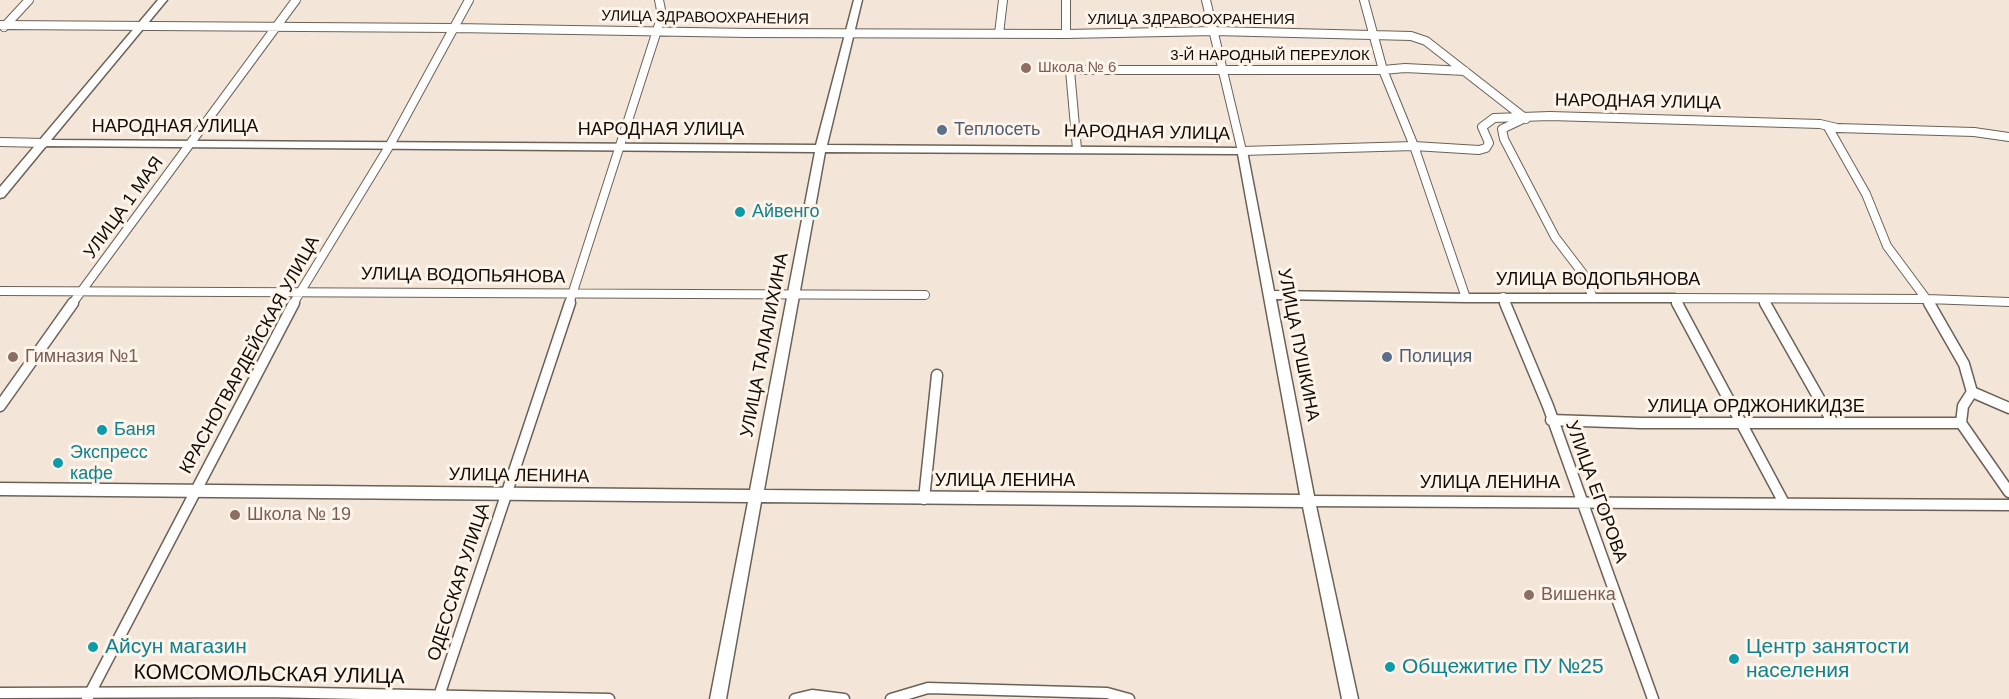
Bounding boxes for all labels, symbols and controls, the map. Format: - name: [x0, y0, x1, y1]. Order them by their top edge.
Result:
- street label: УЛИЦА ЗДРАВООХРАНЕНИЯ: [601, 7, 809, 29]
- street label: УЛИЦА ЗДРАВООХРАНЕНИЯ: [1087, 11, 1295, 29]
- street label: 3-Й НАРОДНЫЙ ПЕРЕУЛОК: [1170, 47, 1370, 65]
- place label: Школа № 6: [1038, 59, 1116, 77]
- marker: Школа № 6: [1019, 61, 1033, 75]
- street label: НАРОДНАЯ УЛИЦА: [1555, 90, 1721, 114]
- street label: НАРОДНАЯ УЛИЦА: [92, 116, 258, 138]
- street label: НАРОДНАЯ УЛИЦА: [578, 119, 744, 141]
- place label: Теплосеть: [954, 119, 1040, 141]
- street label: НАРОДНАЯ УЛИЦА: [1064, 121, 1230, 145]
- marker: Теплосеть: [935, 123, 949, 137]
- street label: УЛИЦА 1 МАЯ: [80, 153, 168, 263]
- place label: Айвенго: [752, 201, 820, 223]
- marker: Айвенго: [733, 205, 747, 219]
- street label: КРАСНОГВАРДЕЙСКАЯ УЛИЦА: [175, 232, 325, 478]
- street label: УЛИЦА ТАЛАЛИХИНА: [736, 251, 794, 439]
- street label: УЛИЦА ВОДОПЬЯНОВА: [361, 263, 565, 289]
- street label: УЛИЦА ПУШКИНА: [1273, 267, 1323, 423]
- street label: УЛИЦА ВОДОПЬЯНОВА: [1496, 269, 1700, 291]
- place label: Гимназия №1: [25, 346, 138, 368]
- place label: Полиция: [1399, 346, 1472, 368]
- marker: Гимназия №1: [6, 350, 20, 364]
- marker: Полиция: [1380, 350, 1394, 364]
- street label: УЛИЦА ОРДЖОНИКИДЗЕ: [1647, 396, 1865, 418]
- street label: УЛИЦА ЕГОРОВА: [1560, 418, 1632, 566]
- place label: Баня: [114, 419, 156, 441]
- marker: Баня: [95, 423, 109, 437]
- place label: Экспресс кафе: [70, 442, 148, 484]
- marker: Экспресс кафе: [51, 456, 65, 470]
- street label: УЛИЦА ЛЕНИНА: [448, 464, 590, 488]
- street label: УЛИЦА ЛЕНИНА: [935, 470, 1075, 492]
- street label: УЛИЦА ЛЕНИНА: [1420, 472, 1560, 494]
- street label: ОДЕССКАЯ УЛИЦА: [423, 500, 495, 664]
- place label: Школа № 19: [247, 504, 351, 526]
- marker: Школа № 19: [228, 508, 242, 522]
- place label: Вишенка: [1541, 584, 1616, 606]
- marker: Вишенка: [1522, 588, 1536, 602]
- place label: Айсун магазин: [105, 634, 247, 660]
- place label: Центр занятости населения: [1746, 634, 1909, 684]
- marker: Айсун магазин: [86, 640, 100, 654]
- marker: Центр занятости населения: [1727, 652, 1741, 666]
- place label: Общежитие ПУ №25: [1402, 654, 1604, 680]
- street label: КОМСОМОЛЬСКАЯ УЛИЦА: [133, 660, 405, 690]
- marker: Общежитие ПУ №25: [1383, 660, 1397, 674]

